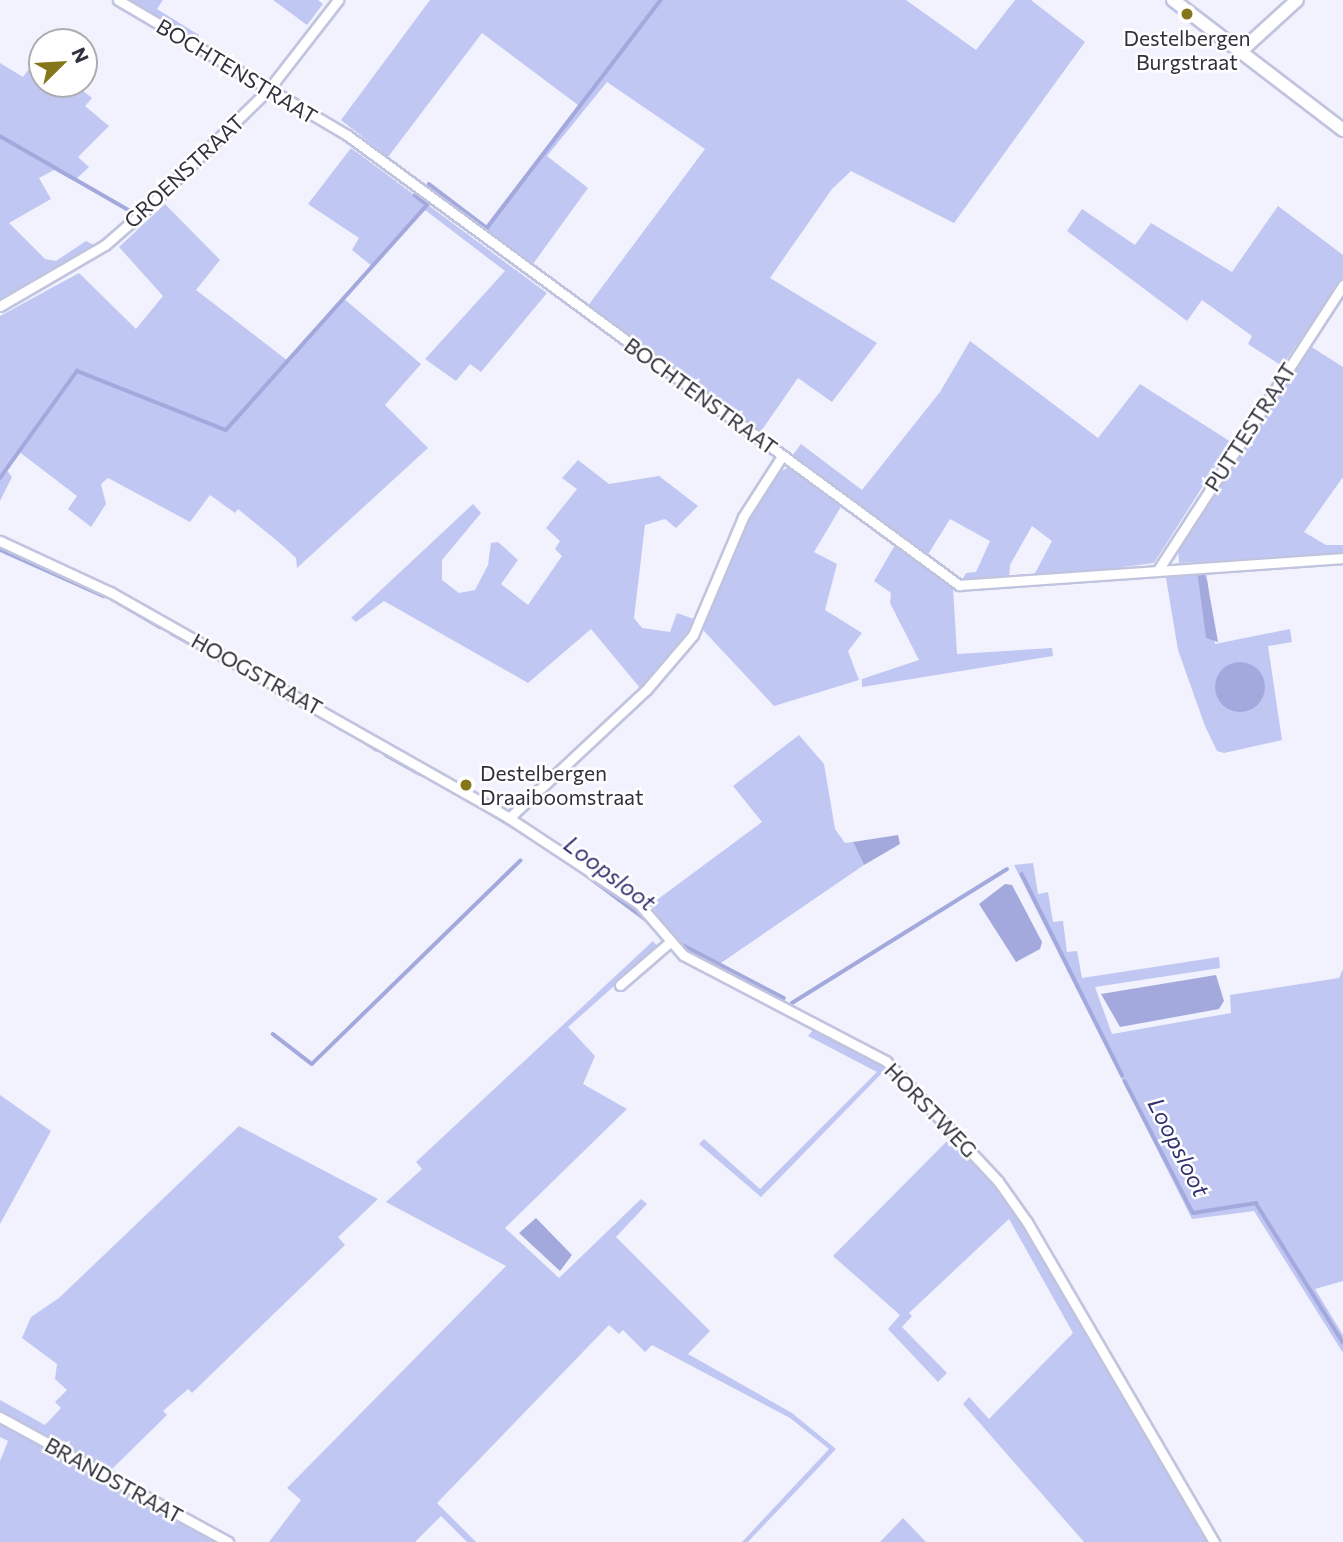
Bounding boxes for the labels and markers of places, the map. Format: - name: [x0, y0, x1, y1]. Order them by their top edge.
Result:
- marker: Destelbergen Burgstraat: [1179, 6, 1195, 22]
- place label: Destelbergen Burgstraat: [1123, 25, 1251, 75]
- place label: Destelbergen Draaiboomstraat: [480, 760, 644, 810]
- marker: Destelbergen Draaiboomstraat: [458, 777, 474, 793]

